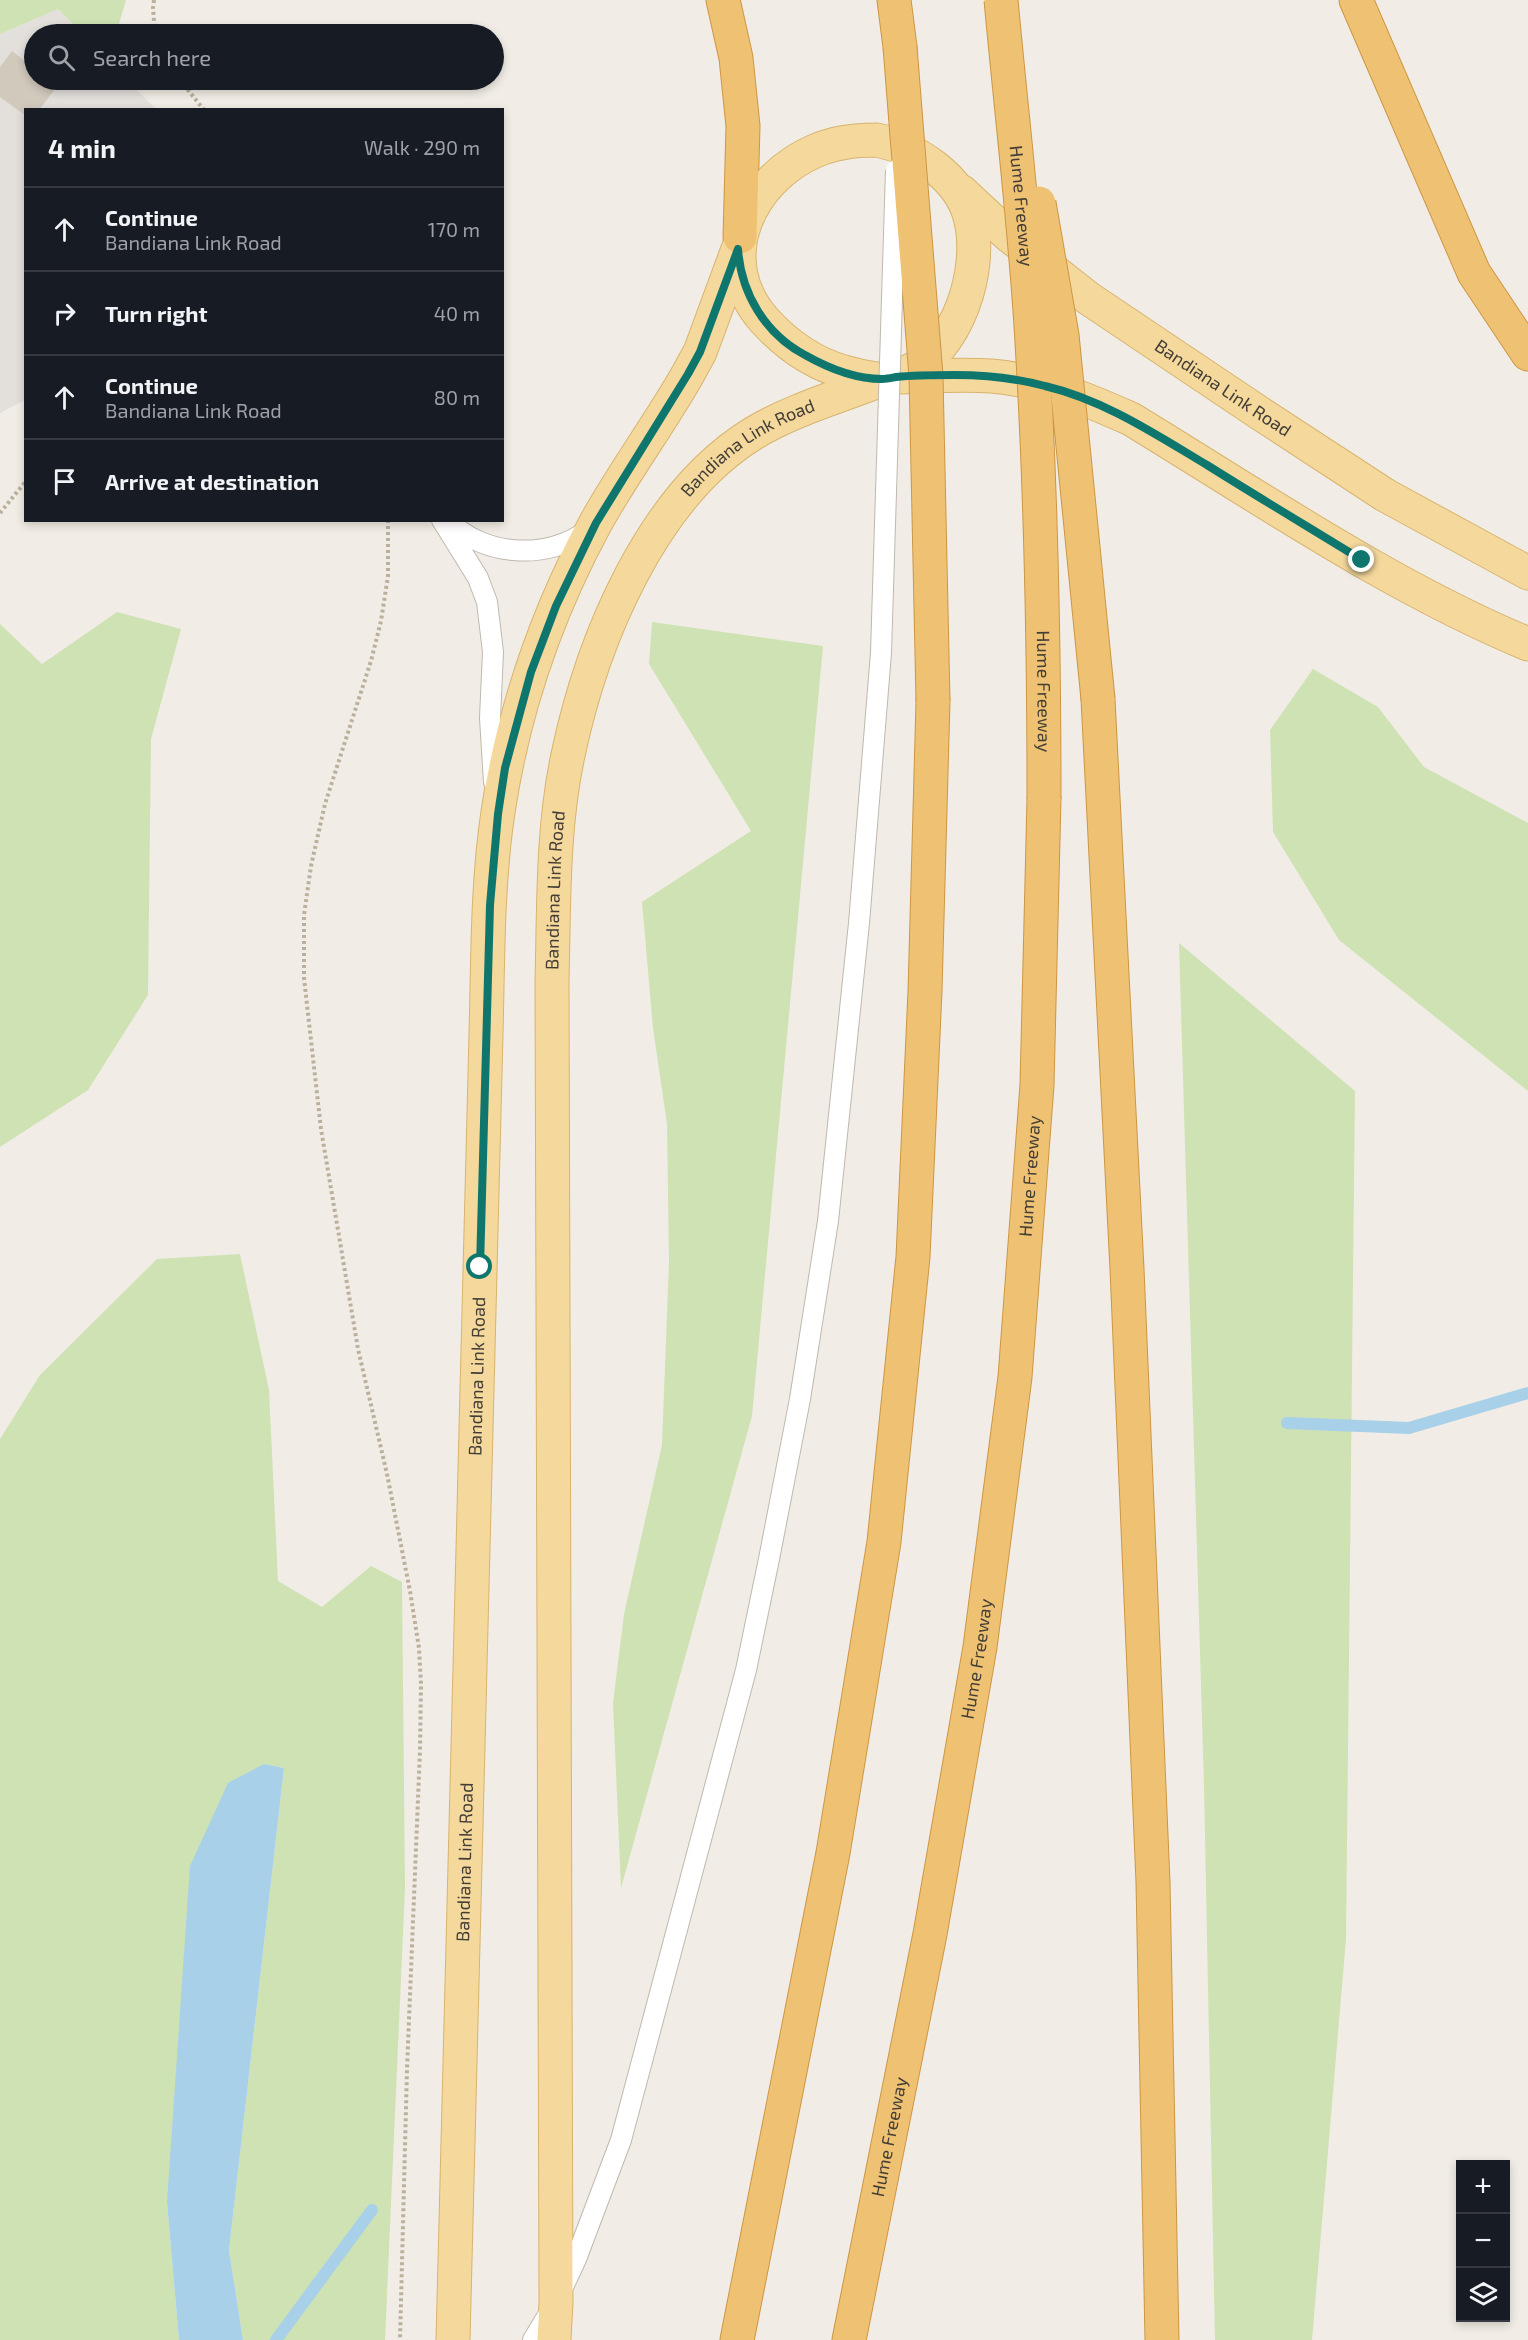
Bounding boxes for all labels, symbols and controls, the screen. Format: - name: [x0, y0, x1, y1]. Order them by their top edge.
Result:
- search box: [24, 24, 504, 90]
- icon: search: [45, 41, 78, 74]
- text: Search here: [93, 44, 211, 70]
- text: 4 min: [48, 132, 116, 163]
- text: Walk · 290 m: [364, 135, 480, 159]
- street label: Hume Freeway: [1005, 144, 1039, 268]
- text: Continue: [105, 204, 198, 230]
- icon: ahead: [48, 213, 81, 246]
- text: 170 m: [428, 217, 480, 241]
- text: Bandiana Link Road: [105, 230, 282, 254]
- icon: right: [48, 297, 81, 330]
- text: Turn right: [105, 300, 207, 326]
- text: 40 m: [434, 301, 480, 325]
- street label: Bandiana Link Road: [1151, 334, 1296, 441]
- text: Continue: [105, 372, 198, 398]
- icon: ahead: [48, 381, 81, 414]
- text: 80 m: [434, 385, 480, 409]
- street label: Bandiana Link Road: [676, 394, 818, 501]
- text: Bandiana Link Road: [105, 398, 282, 422]
- icon: arrive: [48, 465, 81, 498]
- text: Arrive at destination: [105, 468, 319, 494]
- route end: [1348, 546, 1374, 572]
- street label: Hume Freeway: [1033, 630, 1056, 753]
- street label: Bandiana Link Road: [540, 809, 569, 970]
- street label: Hume Freeway: [1014, 1114, 1045, 1238]
- route start: [466, 1253, 492, 1279]
- street label: Bandiana Link Road: [463, 1296, 489, 1456]
- street label: Hume Freeway: [956, 1597, 996, 1721]
- street label: Bandiana Link Road: [451, 1782, 477, 1942]
- street label: Hume Freeway: [866, 2075, 911, 2199]
- map controls: [1456, 2160, 1510, 2322]
- button: +: [1456, 2160, 1510, 2214]
- button: −: [1456, 2214, 1510, 2268]
- button: layers: [1456, 2268, 1510, 2322]

